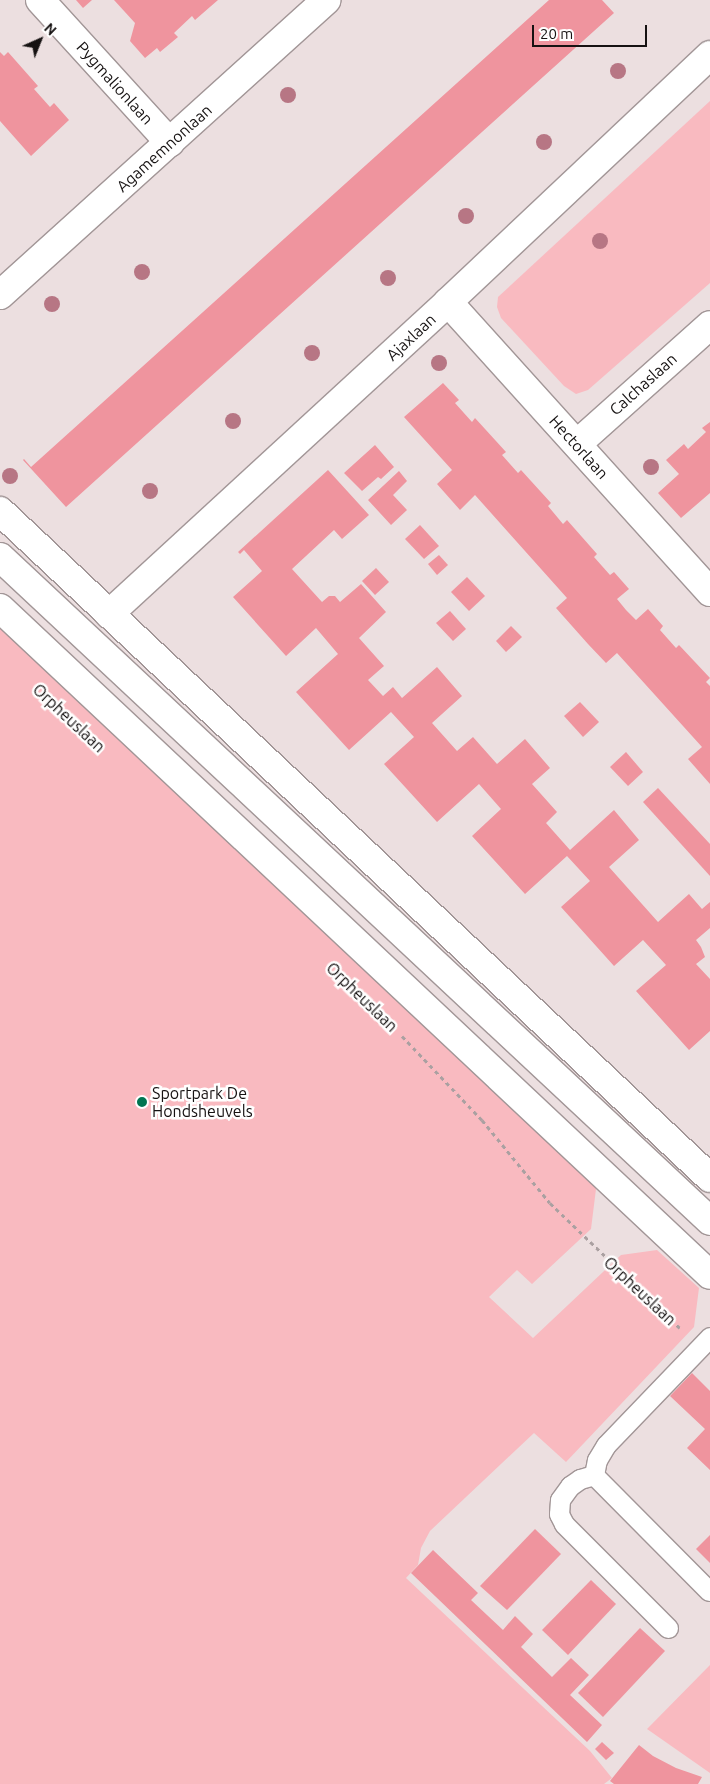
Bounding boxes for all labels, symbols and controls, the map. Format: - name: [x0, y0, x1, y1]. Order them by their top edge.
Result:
- north arrow: [15, 15, 65, 65]
- scale bar: [535, 15, 650, 47]
- text: N: [41, 20, 60, 39]
- text: 20 m: [540, 25, 573, 42]
- street label: Pygmalionlaan: [73, 38, 157, 128]
- street label: Agamemnonlaan: [112, 100, 216, 196]
- street label: Ajaxlaan: [382, 309, 440, 365]
- street label: Calchaslaan: [605, 349, 681, 419]
- street label: Hectorlaan: [545, 411, 613, 483]
- street label: Orpheuslaan: [29, 680, 109, 756]
- street label: Orpheuslaan: [322, 958, 402, 1036]
- place label: Sportpark De Hondsheuvels: [152, 1083, 253, 1121]
- marker: Sportpark De Hondsheuvels: [136, 1096, 148, 1108]
- street label: Orpheuslaan: [600, 1253, 680, 1329]

